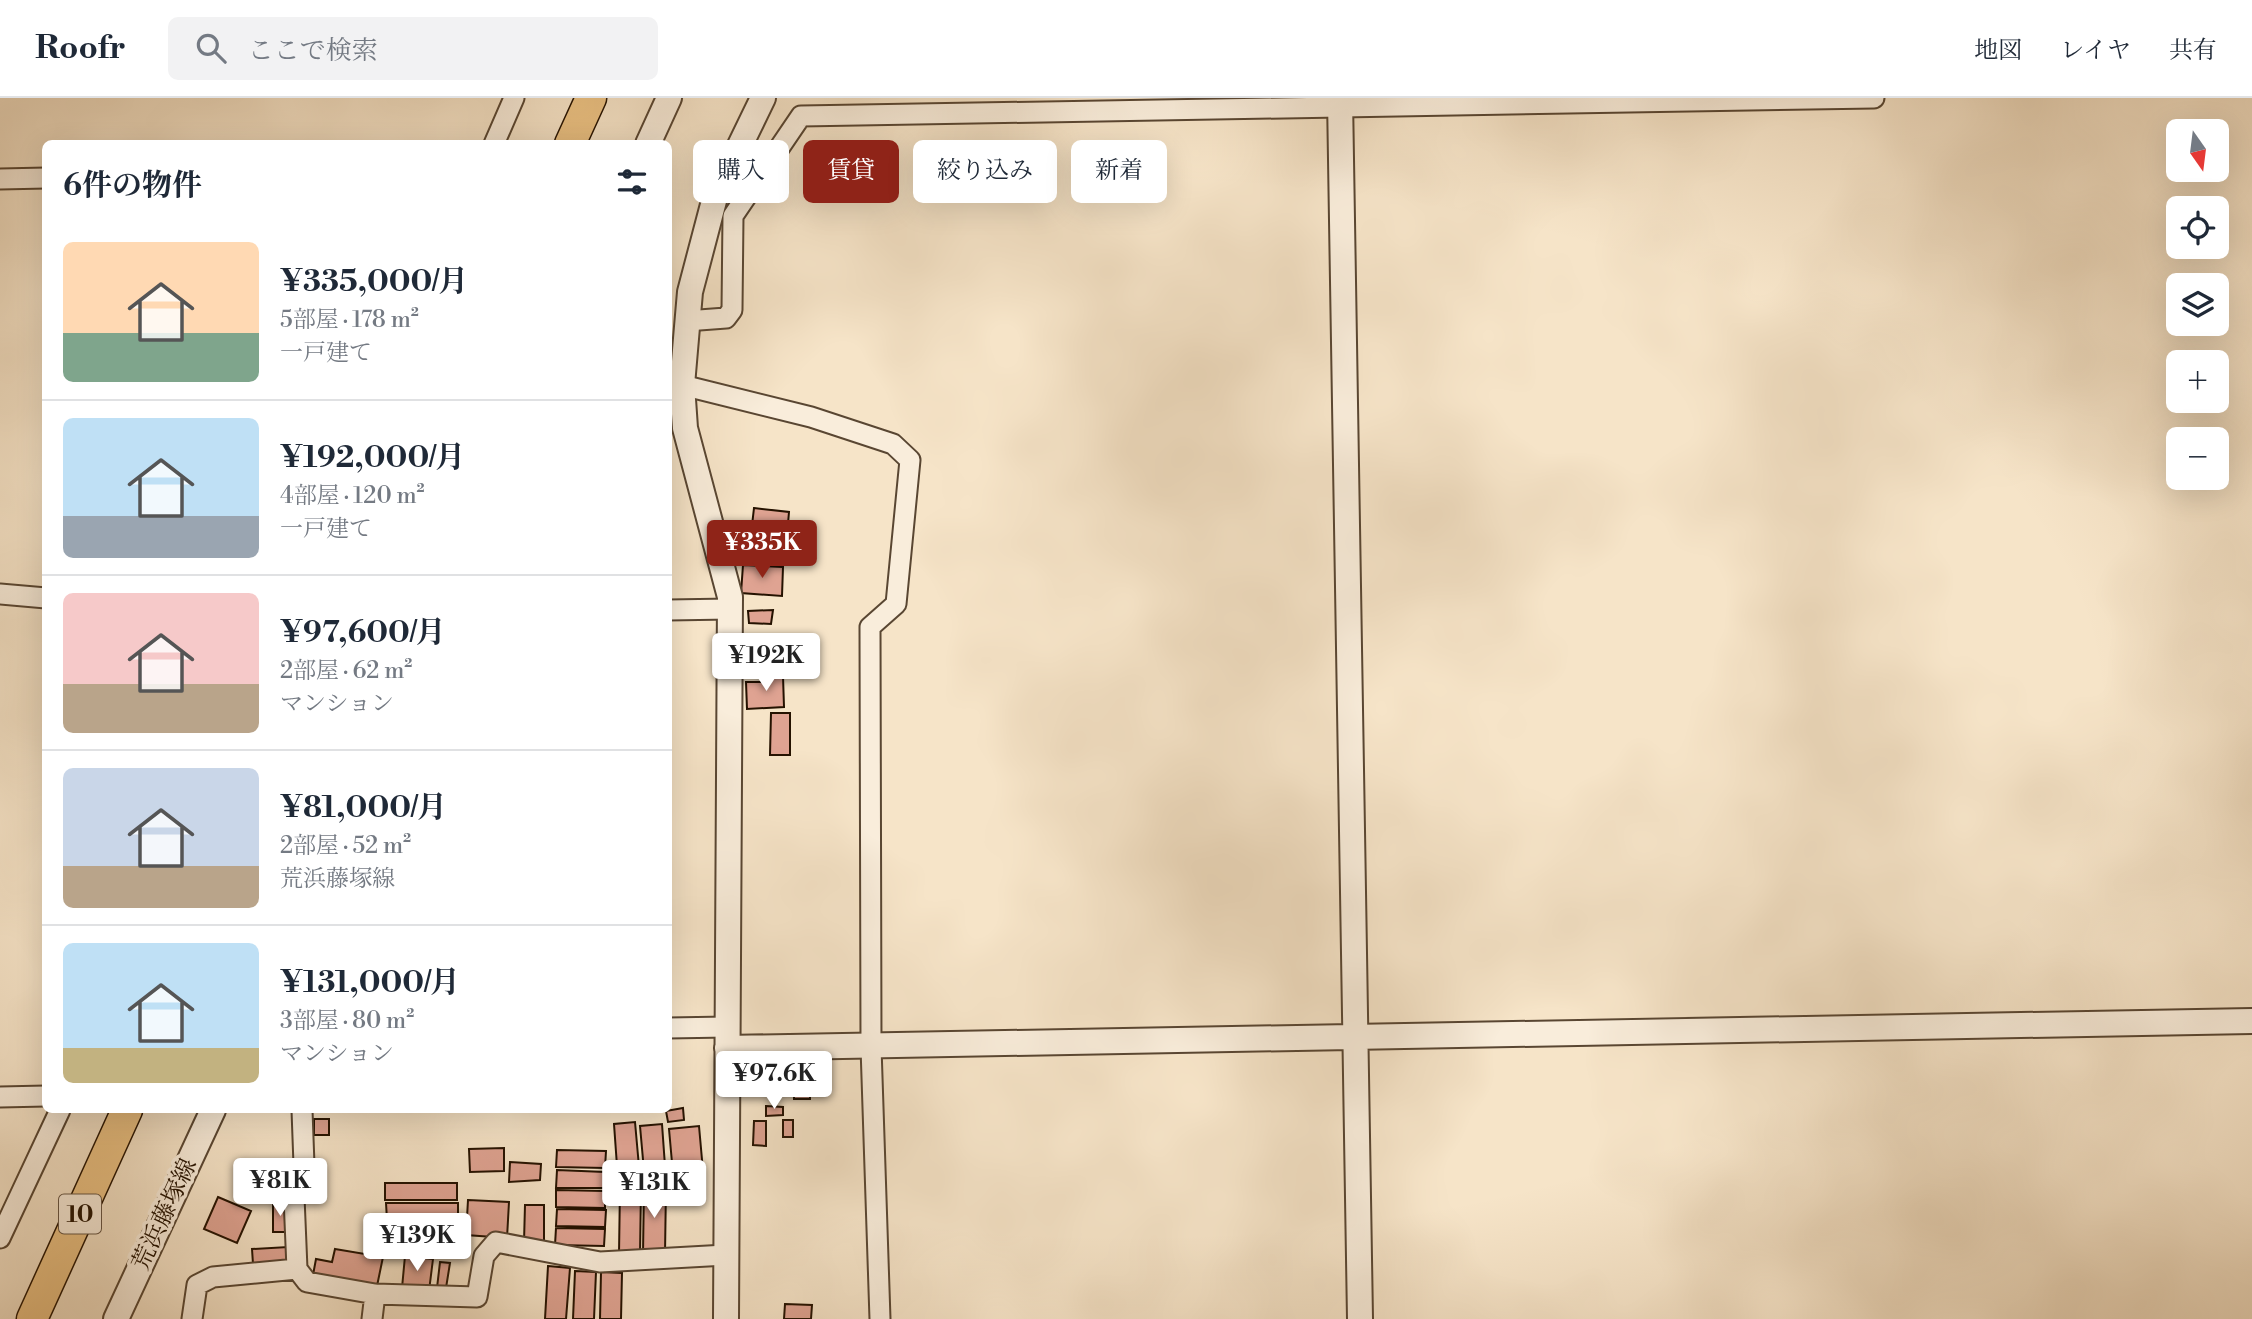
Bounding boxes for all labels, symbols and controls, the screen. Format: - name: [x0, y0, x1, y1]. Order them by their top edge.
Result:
- search box: [168, 17, 658, 80]
- text: Roofr: [35, 28, 126, 69]
- icon: search: [192, 29, 230, 67]
- text: ここで検索: [248, 35, 378, 67]
- text: 地図: [1974, 36, 2022, 66]
- text: レイヤ: [2060, 36, 2131, 66]
- text: 共有: [2169, 36, 2217, 66]
- north arrow: [2166, 119, 2230, 182]
- map controls: [2166, 119, 2229, 490]
- chip: 購入: [693, 140, 789, 203]
- chip: 賃貸: [803, 140, 899, 203]
- chip: 絞り込み: [913, 140, 1057, 203]
- chip: 新着: [1071, 140, 1167, 203]
- icon: filters: [613, 163, 651, 201]
- text: 6件の物件: [63, 167, 202, 205]
- button: locate: [2166, 196, 2229, 259]
- text: ¥335,000/月: [280, 263, 468, 301]
- icon: home: [119, 270, 203, 354]
- button: layers: [2166, 273, 2229, 336]
- text: 5部屋 · 178 m²: [280, 306, 419, 334]
- text: 一戸建て: [280, 339, 372, 367]
- button: +: [2166, 350, 2229, 413]
- button: −: [2166, 427, 2229, 490]
- text: ¥192,000/月: [280, 439, 465, 477]
- icon: home: [119, 446, 203, 530]
- text: 4部屋 · 120 m²: [280, 482, 425, 510]
- text: 一戸建て: [280, 515, 372, 543]
- pin: ¥335K: [713, 520, 811, 580]
- text: ¥335K: [723, 529, 801, 557]
- text: ¥97,600/月: [280, 614, 446, 652]
- icon: home: [119, 621, 203, 705]
- pin: ¥192K: [717, 634, 815, 693]
- text: ¥192K: [728, 642, 804, 670]
- text: 2部屋 · 62 m²: [280, 657, 412, 685]
- text: マンション: [280, 690, 394, 718]
- text: ¥81,000/月: [280, 789, 447, 827]
- icon: home: [119, 796, 203, 880]
- text: 2部屋 · 52 m²: [280, 832, 411, 860]
- text: 荒浜藤塚線: [280, 865, 395, 893]
- text: ¥131,000/月: [280, 964, 460, 1002]
- icon: home: [119, 971, 203, 1055]
- text: 3部屋 · 80 m²: [280, 1007, 414, 1035]
- text: マンション: [280, 1040, 394, 1068]
- pin: ¥97.6K: [717, 1052, 831, 1111]
- text: ¥97.6K: [732, 1060, 816, 1088]
- street label: 荒浜藤塚線: [126, 1154, 204, 1275]
- pin: ¥81K: [239, 1158, 321, 1218]
- pin: ¥131K: [605, 1160, 703, 1220]
- text: ¥81K: [249, 1167, 311, 1195]
- text: ¥131K: [618, 1169, 690, 1197]
- road number: 10: [59, 1194, 101, 1233]
- pin: ¥139K: [368, 1214, 466, 1273]
- text: ¥139K: [379, 1222, 455, 1250]

